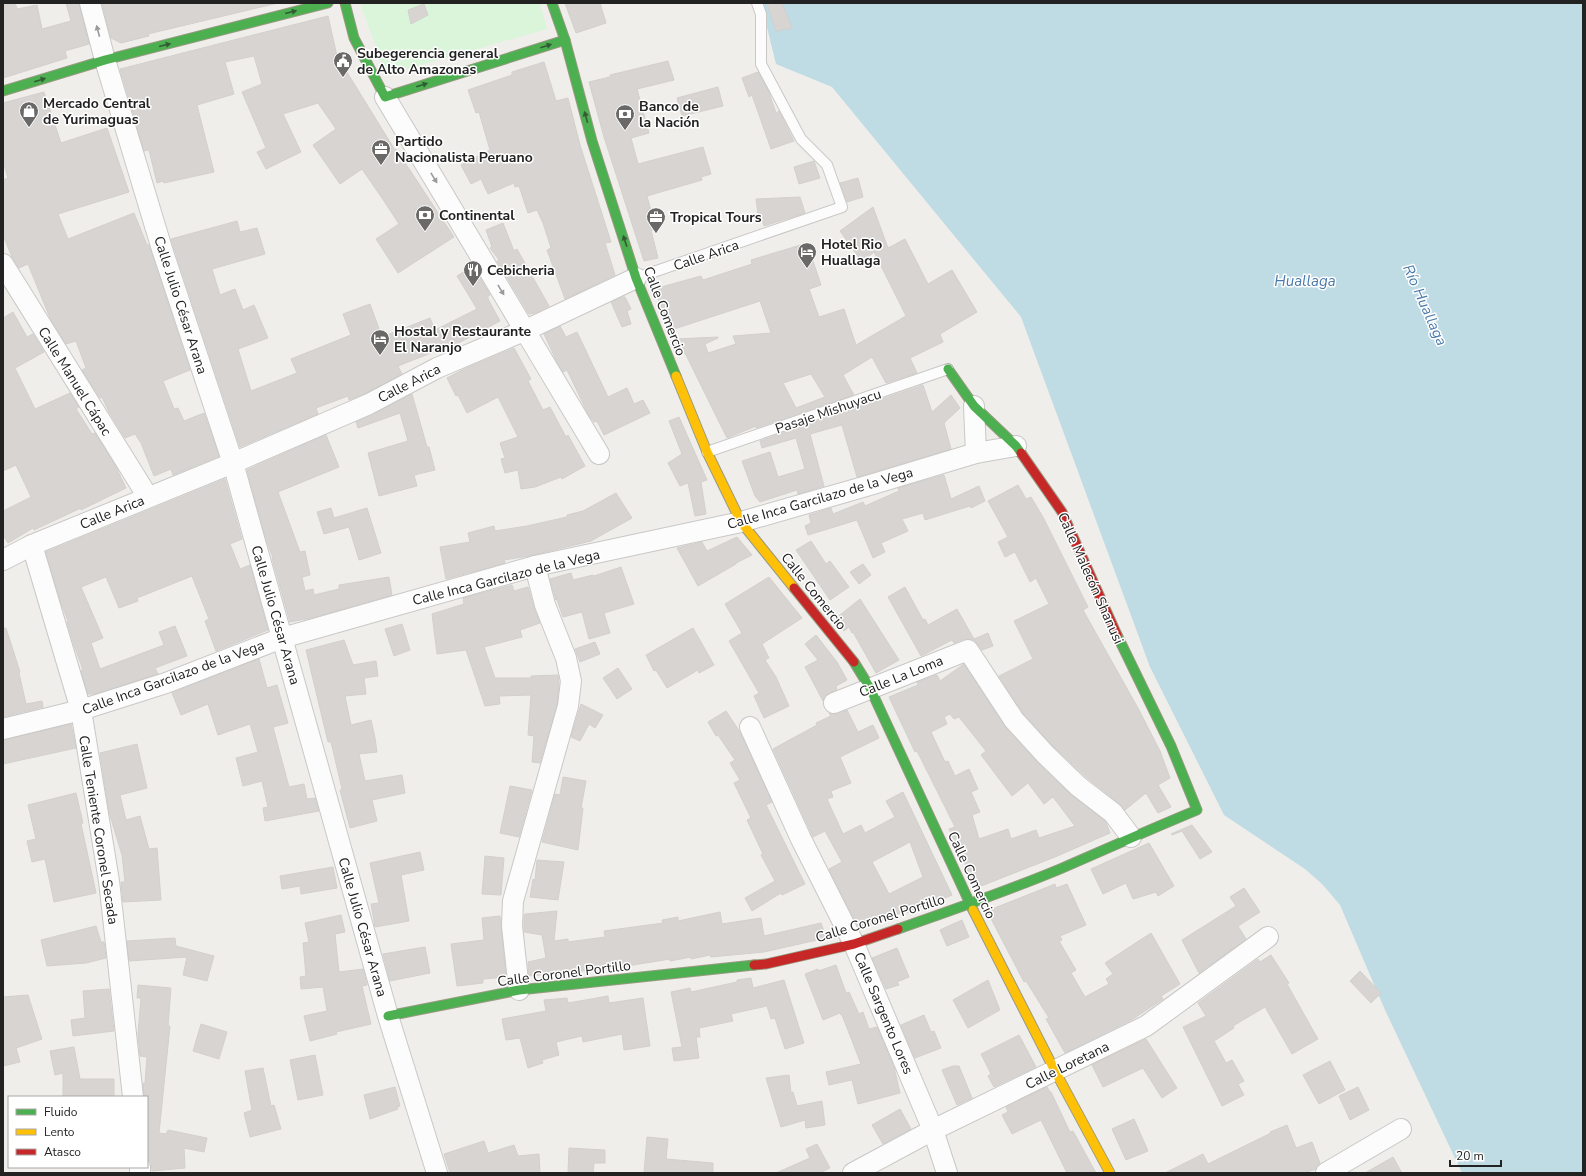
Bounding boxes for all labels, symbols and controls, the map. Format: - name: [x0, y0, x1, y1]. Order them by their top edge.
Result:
- one-way arrow: [285, 9, 298, 15]
- one-way arrow: [95, 25, 101, 37]
- one-way arrow: [159, 41, 172, 47]
- one-way arrow: [540, 43, 552, 49]
- place label: Subegerencia general de Alto Amazonas: [357, 44, 499, 79]
- public building icon: Subegerencia general de Alto Amazonas: [332, 50, 354, 78]
- one-way arrow: [35, 77, 47, 83]
- one-way arrow: [416, 82, 428, 88]
- place label: Mercado Central de Yurimaguas: [43, 94, 151, 129]
- place label: Banco de la Nación: [639, 97, 699, 132]
- shop icon: Mercado Central de Yurimaguas: [18, 100, 40, 128]
- bank icon: Banco de la Nación: [614, 103, 636, 131]
- one-way arrow: [582, 111, 588, 123]
- place label: Partido Nacionalista Peruano: [395, 132, 533, 167]
- office icon: Partido Nacionalista Peruano: [370, 138, 392, 166]
- one-way arrow: [430, 172, 437, 184]
- bank icon: Continental: [414, 204, 436, 232]
- place label: Continental: [439, 206, 515, 225]
- office icon: Tropical Tours: [645, 206, 667, 234]
- place label: Tropical Tours: [670, 208, 762, 227]
- street label: Calle Julio César Arana: [149, 234, 212, 377]
- one-way arrow: [621, 235, 627, 247]
- street label: Calle Arica: [671, 235, 741, 276]
- place label: Hotel Rio Huallaga: [821, 235, 882, 270]
- hotel icon: Hotel Rio Huallaga: [796, 241, 818, 269]
- restaurant icon: Cebicheria: [462, 259, 484, 287]
- place label: Cebicheria: [487, 261, 555, 280]
- water label: Río Huallaga: [1398, 261, 1452, 349]
- street label: Calle Comercio: [639, 264, 690, 359]
- water label: Huallaga: [1274, 271, 1336, 291]
- one-way arrow: [498, 284, 505, 296]
- place label: Hostal y Restaurante El Naranjo: [394, 322, 532, 357]
- street label: Calle Manuel Cápac: [33, 323, 116, 440]
- hotel icon: Hostal y Restaurante El Naranjo: [369, 328, 391, 356]
- street label: Calle Arica: [375, 360, 444, 407]
- street label: Pasaje Mishuyacu: [773, 384, 884, 439]
- street label: Calle Inca Garcilazo de la Vega: [725, 463, 915, 534]
- street label: Calle Arica: [77, 491, 147, 534]
- street label: Calle Malecón Shanusi: [1053, 509, 1128, 647]
- street label: Calle Julio César Arana: [247, 543, 305, 687]
- street label: Calle Inca Garcilazo de la Vega: [410, 545, 602, 610]
- street label: Calle Comercio: [777, 549, 851, 634]
- street label: Calle Inca Garcilazo de la Vega: [79, 636, 267, 719]
- street label: Calle La Loma: [856, 651, 946, 702]
- street label: Calle Teniente Coronel Secada: [74, 734, 123, 926]
- street label: Calle Comercio: [943, 828, 1000, 922]
- street label: Calle Julio César Arana: [334, 855, 392, 999]
- street label: Calle Coronel Portillo: [813, 890, 947, 947]
- street label: Calle Sargento Lores: [849, 949, 918, 1077]
- street label: Calle Coronel Portillo: [496, 956, 632, 991]
- street label: Calle Loretana: [1022, 1037, 1112, 1094]
- legend: [8, 1096, 148, 1168]
- text: Fluido: [44, 1104, 78, 1120]
- text: Lento: [44, 1124, 75, 1140]
- scale bar: [1450, 1142, 1501, 1168]
- text: Atasco: [44, 1144, 81, 1160]
- text: 20 m: [1456, 1148, 1484, 1164]

